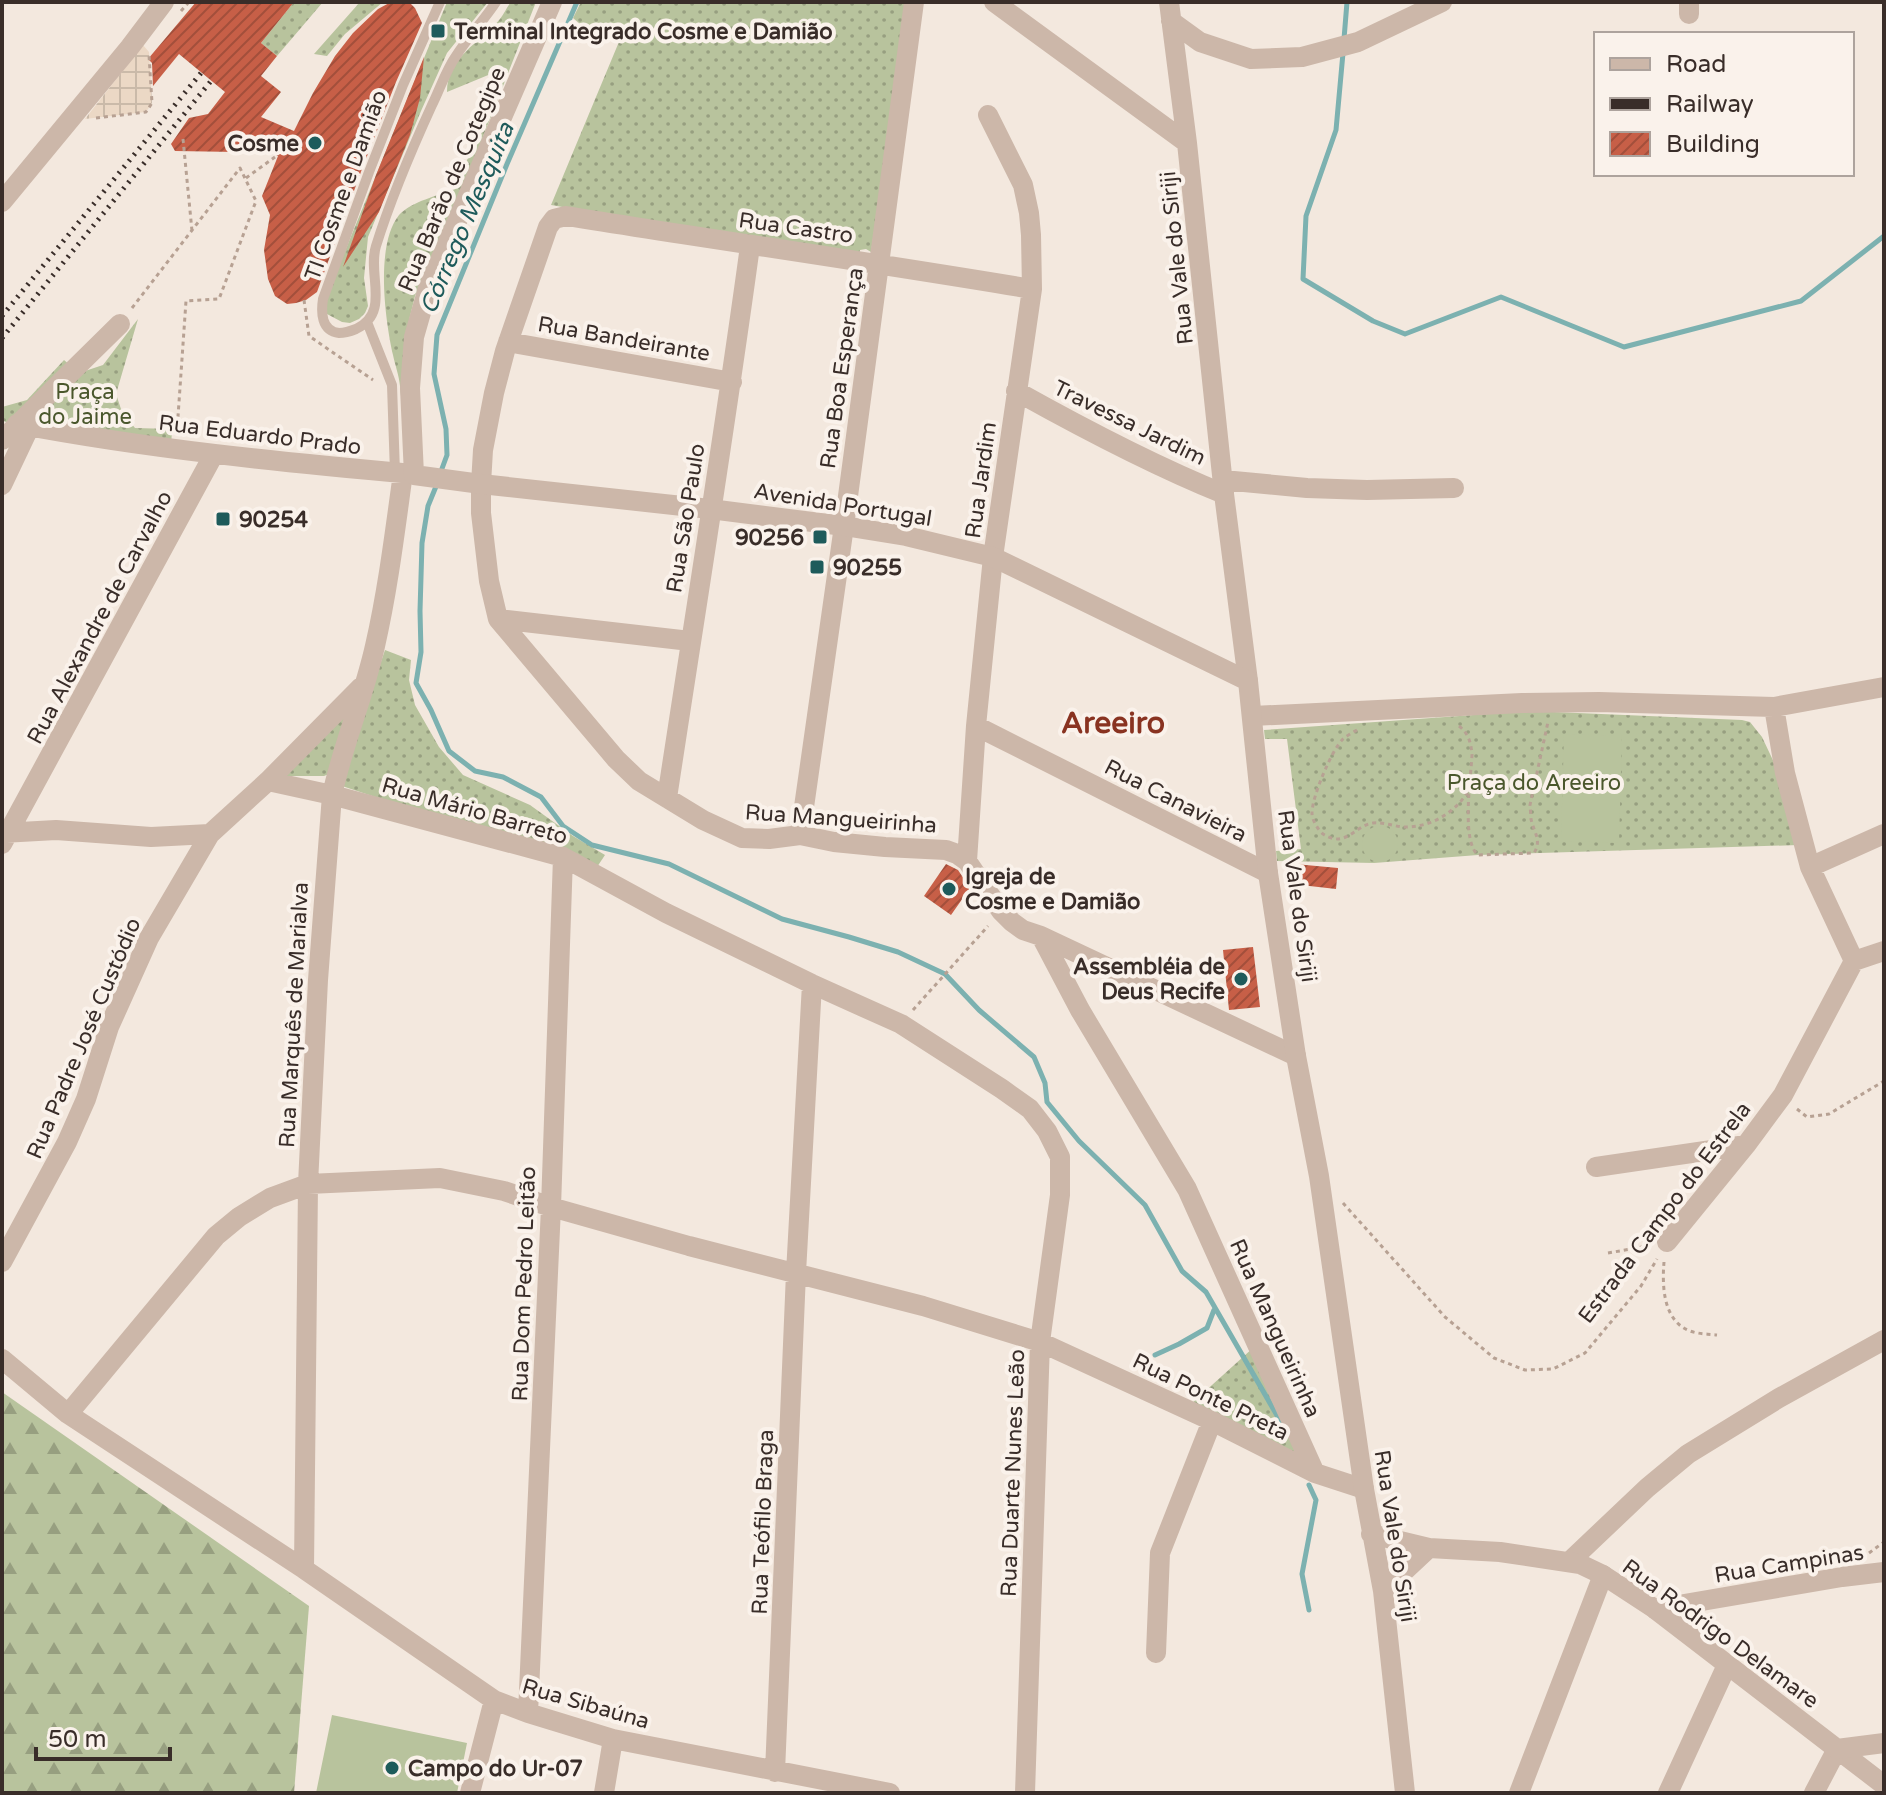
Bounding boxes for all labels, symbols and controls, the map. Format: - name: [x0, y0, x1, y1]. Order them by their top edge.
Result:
- place label: Terminal Integrado Cosme e Damião: [453, 19, 833, 45]
- marker: Terminal Integrado Cosme e Damião: [429, 22, 447, 40]
- legend: [1594, 32, 1854, 176]
- text: Road: [1666, 50, 1726, 79]
- street label: Rua Barão de Cotegipe: [393, 63, 511, 296]
- street label: TI Cosme e Damião: [299, 87, 393, 284]
- text: Railway: [1666, 90, 1754, 119]
- water label: Córrego Mesquita: [414, 118, 521, 318]
- text: Building: [1666, 130, 1760, 159]
- place label: Cosme: [227, 131, 299, 157]
- marker: Cosme: [306, 134, 324, 152]
- street label: Rua Vale do Siriji: [1155, 170, 1199, 346]
- street label: Rua Castro: [737, 207, 855, 249]
- street label: Rua Boa Esperança: [815, 266, 869, 470]
- street label: Rua Bandeirante: [536, 311, 712, 367]
- street label: Travessa Jardim: [1049, 375, 1210, 471]
- park label: Praça do Jaime: [38, 379, 132, 430]
- street label: Rua Eduardo Prado: [157, 410, 363, 460]
- street label: Rua Jardim: [960, 420, 1002, 540]
- street label: Rua São Paulo: [661, 442, 711, 595]
- street label: Avenida Portugal: [752, 478, 934, 532]
- street label: Rua Alexandre de Carvalho: [22, 486, 178, 749]
- place label: 90254: [239, 507, 308, 533]
- marker: 90254: [214, 510, 232, 528]
- place label: 90256: [735, 525, 804, 551]
- marker: 90256: [811, 528, 829, 546]
- place label: 90255: [833, 555, 902, 581]
- marker: 90255: [808, 558, 826, 576]
- district label: Areeiro: [1061, 705, 1165, 742]
- street label: Rua Canavieira: [1100, 754, 1251, 848]
- park label: Praça do Areeiro: [1447, 770, 1621, 796]
- street label: Rua Mário Barreto: [379, 772, 571, 850]
- street label: Rua Mangueirinha: [744, 799, 938, 839]
- street label: Rua Vale do Siriji: [1272, 808, 1322, 984]
- place label: Igreja de Cosme e Damião: [965, 864, 1141, 915]
- marker: Igreja de Cosme e Damião: [940, 880, 958, 898]
- street label: Rua Marquês de Marialva: [274, 881, 314, 1149]
- street label: Rua Padre José Custódio: [21, 914, 147, 1163]
- place label: Assembléia de Deus Recife: [1073, 954, 1225, 1005]
- marker: Assembléia de Deus Recife: [1232, 970, 1250, 988]
- street label: Estrada Campo do Estrela: [1573, 1097, 1757, 1328]
- street label: Rua Dom Pedro Leitão: [507, 1166, 541, 1402]
- street label: Rua Mangueirinha: [1224, 1235, 1326, 1422]
- street label: Rua Ponte Preta: [1128, 1348, 1293, 1446]
- street label: Rua Duarte Nunes Leão: [996, 1349, 1030, 1597]
- street label: Rua Teófilo Braga: [747, 1429, 779, 1615]
- street label: Rua Vale do Siriji: [1369, 1448, 1421, 1624]
- street label: Rua Campinas: [1713, 1539, 1866, 1589]
- street label: Rua Rodrigo Delamare: [1617, 1554, 1824, 1714]
- street label: Rua Sibaúna: [519, 1673, 652, 1735]
- scale bar: [36, 1711, 170, 1761]
- text: 50 m: [48, 1725, 106, 1754]
- place label: Campo do Ur-07: [408, 1756, 583, 1782]
- marker: Campo do Ur-07: [383, 1759, 401, 1777]

